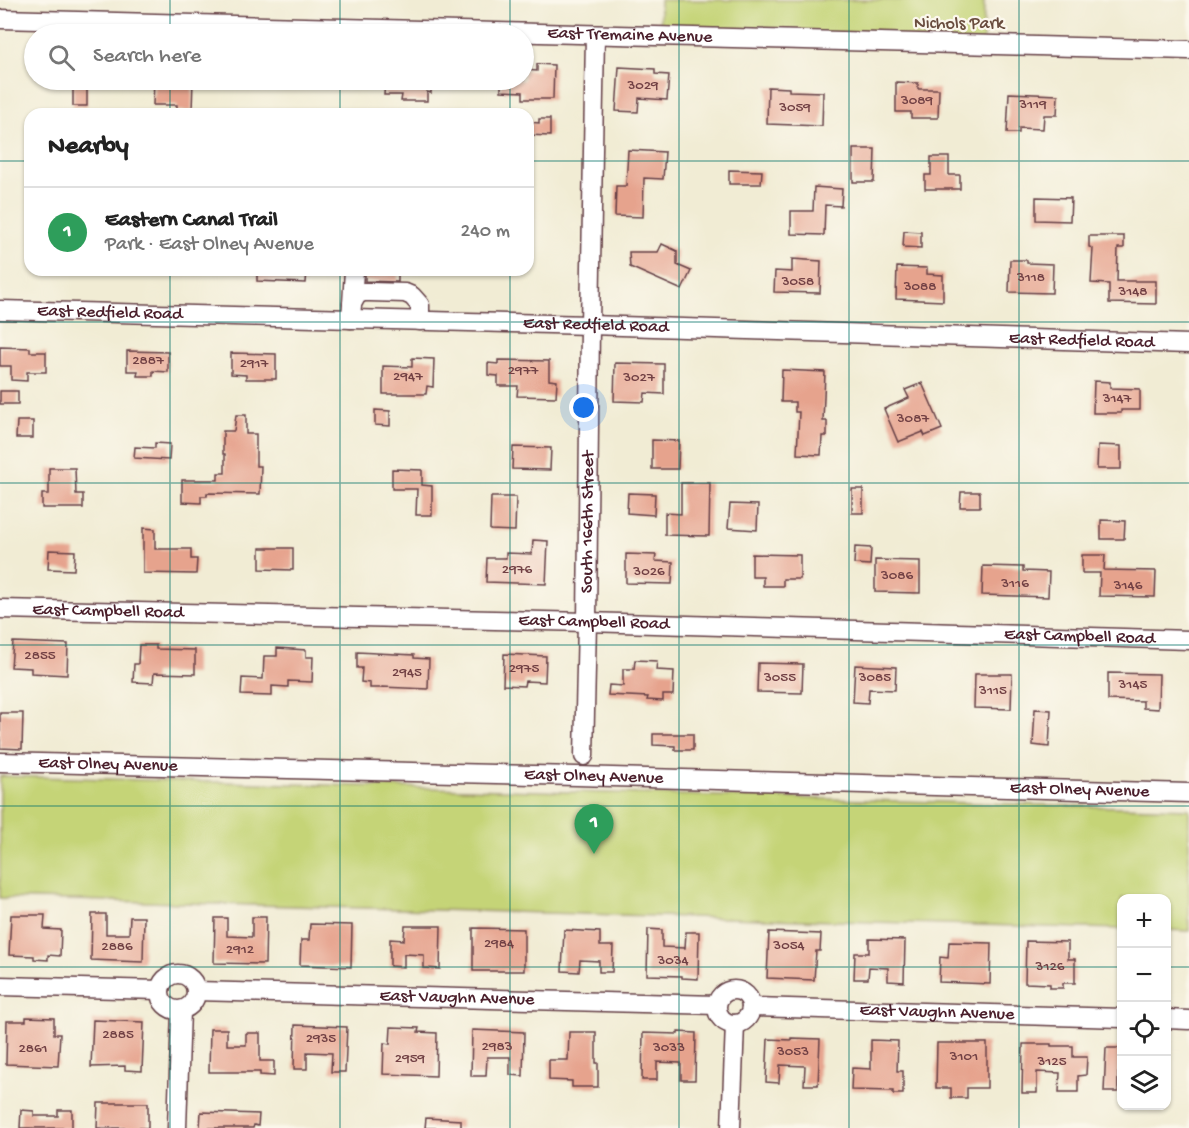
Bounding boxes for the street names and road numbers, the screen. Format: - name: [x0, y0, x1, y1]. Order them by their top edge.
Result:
- street label: East Tremaine Avenue: [547, 23, 713, 48]
- street label: East Redfield Road: [37, 300, 184, 325]
- street label: East Redfield Road: [523, 313, 670, 338]
- street label: East Redfield Road: [1008, 328, 1156, 353]
- street label: South 166th Street: [577, 449, 599, 593]
- street label: East Campbell Road: [32, 599, 185, 624]
- street label: East Campbell Road: [518, 610, 671, 635]
- street label: East Campbell Road: [1004, 624, 1157, 650]
- street label: East Olney Avenue: [38, 752, 179, 777]
- street label: East Olney Avenue: [524, 764, 665, 789]
- street label: East Olney Avenue: [1010, 778, 1150, 802]
- street label: East Vaughn Avenue: [379, 985, 535, 1011]
- street label: East Vaughn Avenue: [859, 1000, 1015, 1025]

